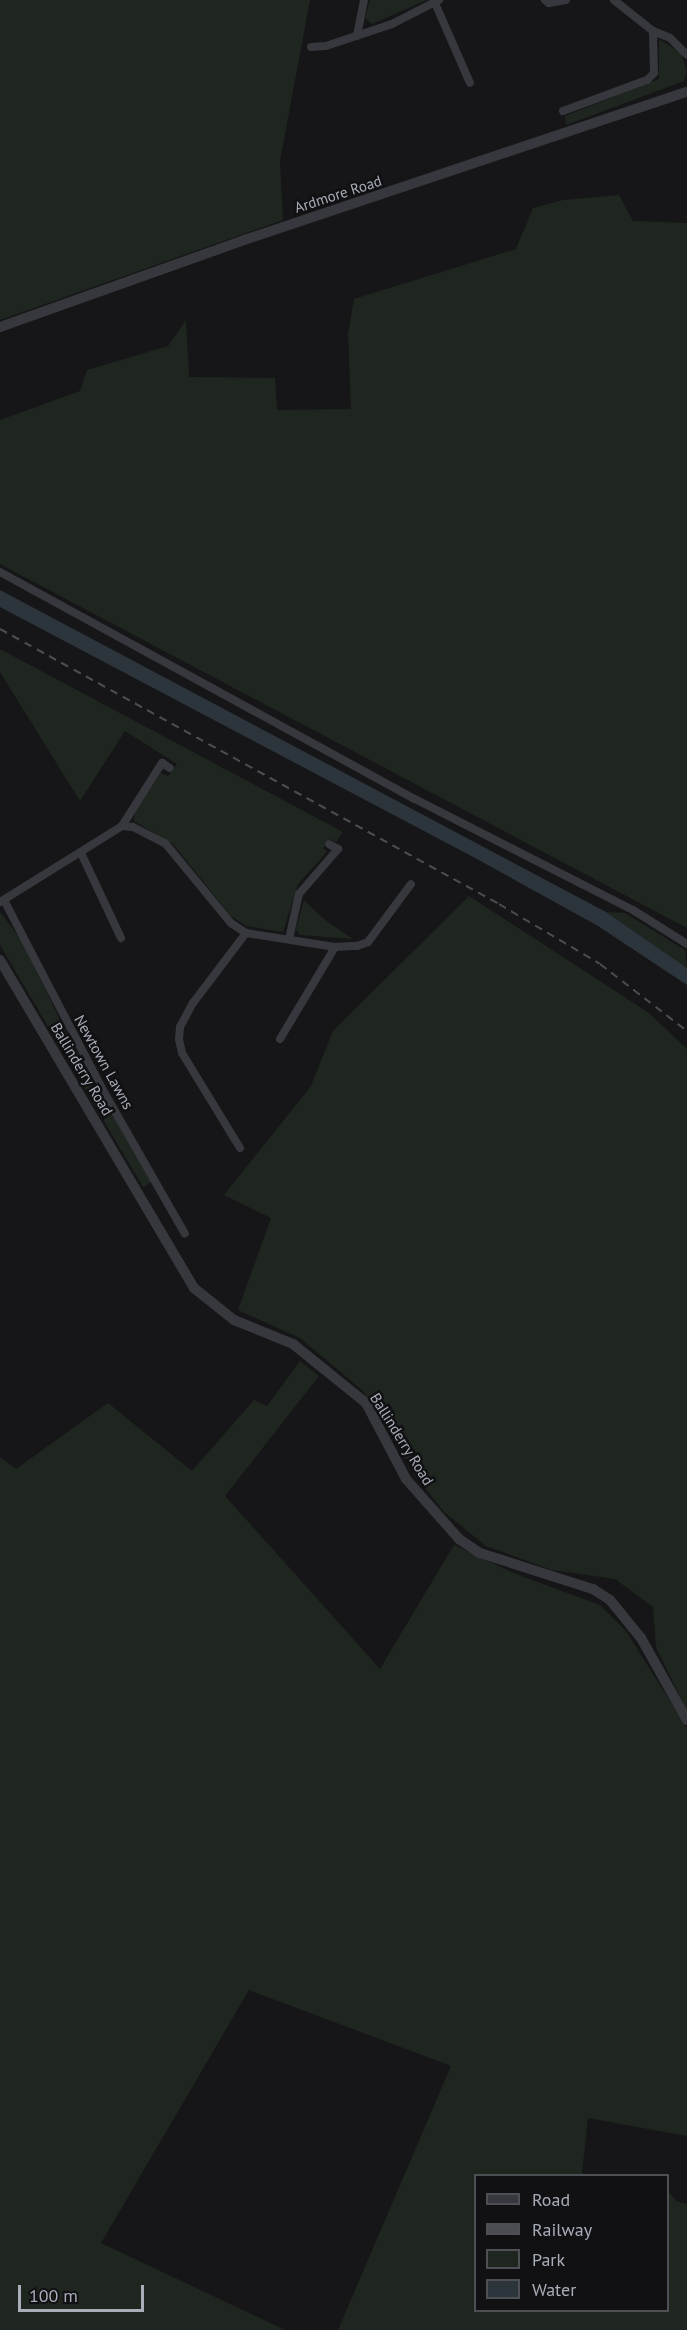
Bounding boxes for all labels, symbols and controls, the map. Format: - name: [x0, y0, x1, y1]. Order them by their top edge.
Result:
- street label: Ardmore Road: [292, 171, 384, 217]
- street label: Newtown Lawns: [71, 1012, 137, 1112]
- street label: Ballinderry Road: [47, 1019, 117, 1119]
- street label: Ballinderry Road: [366, 1389, 438, 1489]
- legend: [474, 2174, 669, 2312]
- text: Road: [532, 2188, 570, 2211]
- text: Railway: [532, 2218, 592, 2241]
- text: Park: [532, 2248, 565, 2271]
- scale bar: [21, 2273, 147, 2311]
- text: Water: [532, 2278, 576, 2301]
- text: 100 m: [29, 2284, 78, 2307]

